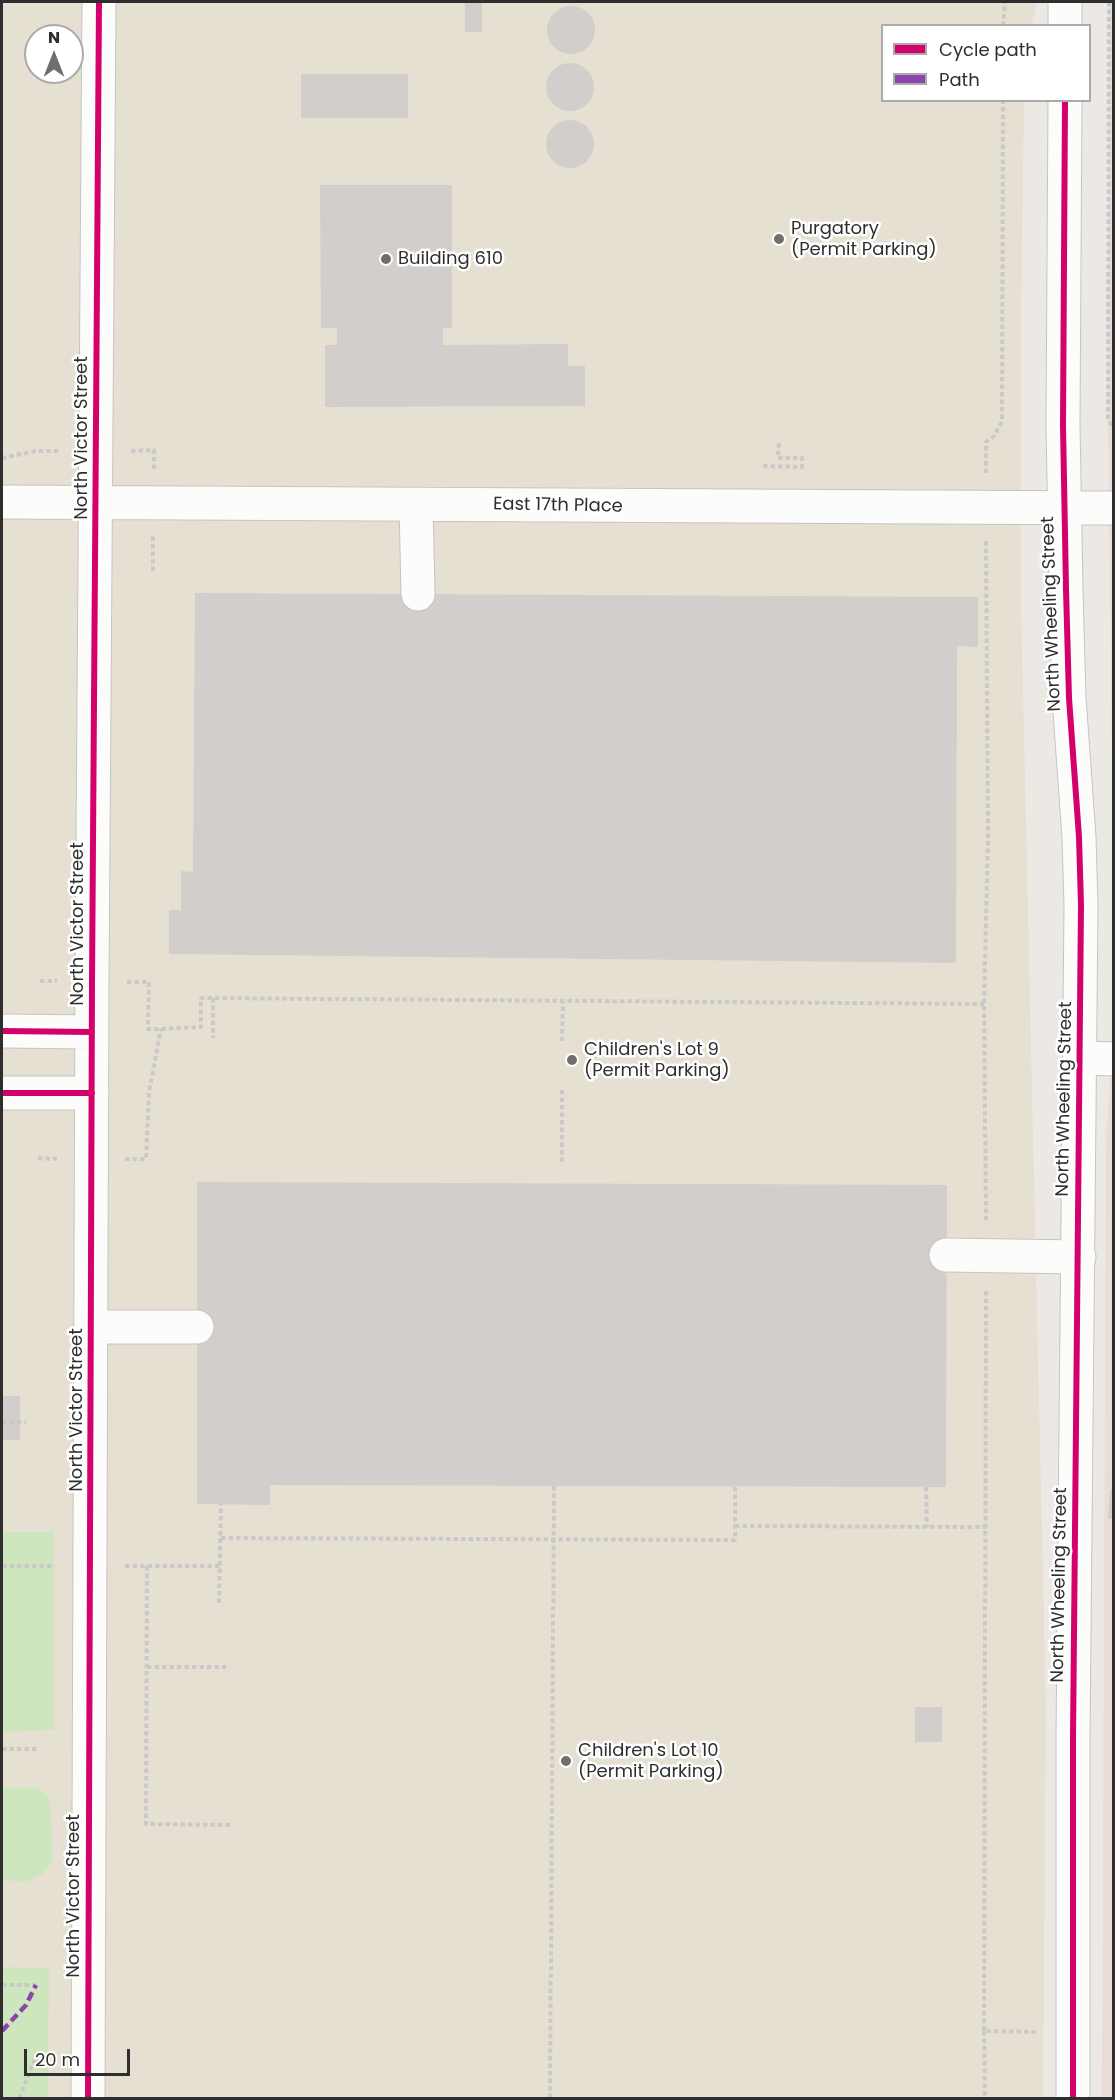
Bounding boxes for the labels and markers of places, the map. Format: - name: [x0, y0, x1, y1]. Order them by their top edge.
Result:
- place label: Purgatory (Permit Parking): [791, 218, 937, 260]
- marker: Purgatory (Permit Parking): [772, 232, 786, 246]
- place label: Building 610: [398, 248, 503, 270]
- marker: Building 610: [379, 252, 393, 266]
- place label: Children's Lot 9 (Permit Parking): [584, 1039, 730, 1082]
- marker: Children's Lot 9 (Permit Parking): [565, 1053, 579, 1067]
- place label: Children's Lot 10 (Permit Parking): [578, 1740, 724, 1782]
- marker: Children's Lot 10 (Permit Parking): [559, 1754, 573, 1768]

